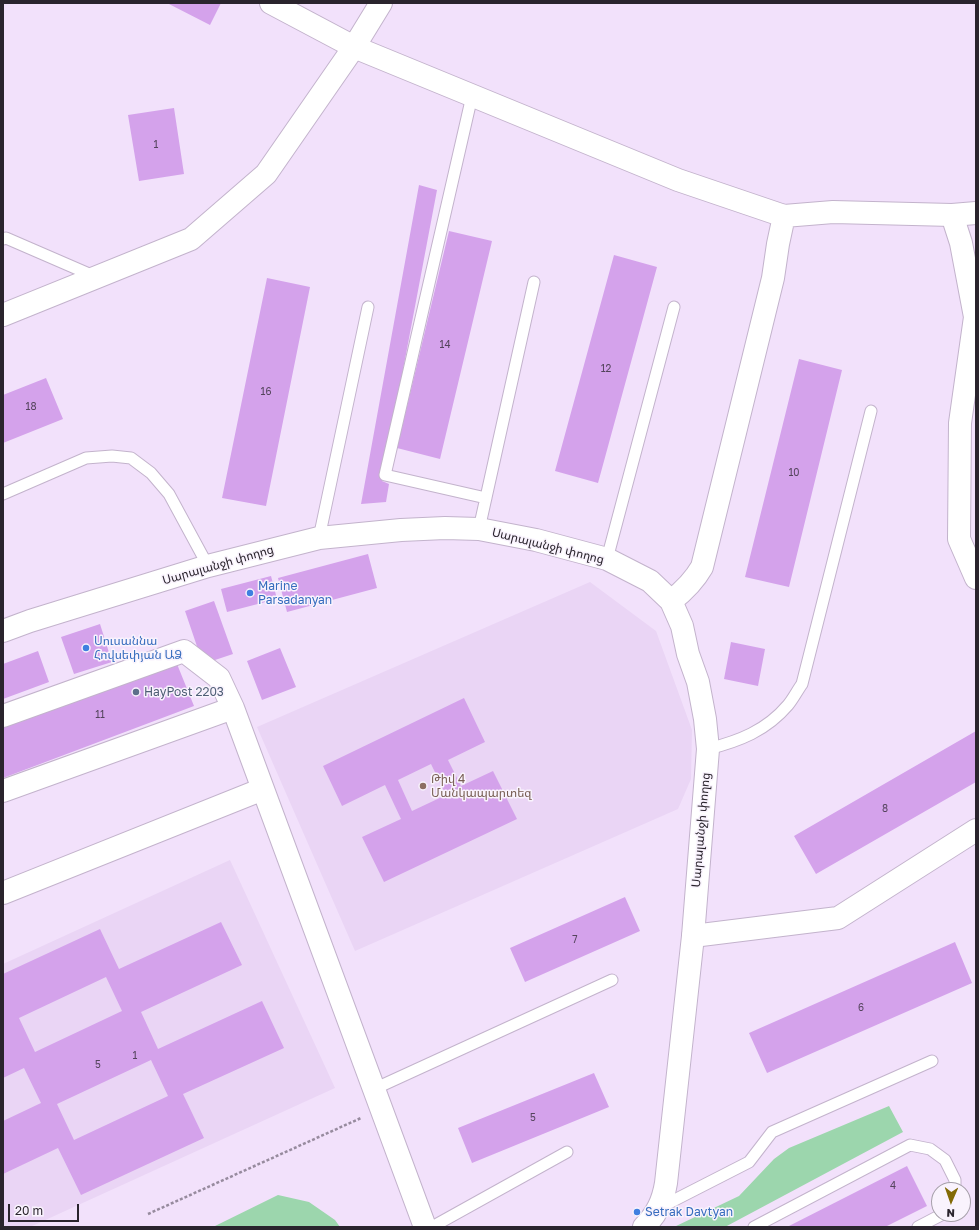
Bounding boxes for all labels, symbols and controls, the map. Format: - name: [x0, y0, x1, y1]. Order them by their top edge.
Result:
- house number: 1: [154, 139, 158, 151]
- house number: 14: [440, 339, 450, 351]
- house number: 12: [601, 363, 611, 375]
- house number: 16: [261, 386, 271, 398]
- house number: 18: [26, 401, 36, 413]
- house number: 10: [788, 467, 800, 479]
- street label: Սարալանջի փողոց: [490, 525, 606, 567]
- street label: Սարալանջի փողոց: [161, 542, 275, 588]
- place label: Marine Parsadanyan: [258, 579, 332, 607]
- marker: Marine Parsadanyan: [245, 588, 255, 598]
- place label: Սուսաննա Հովսեփյան ԱՁ: [94, 634, 182, 662]
- marker: Սուսաննա Հովսեփյան ԱՁ: [81, 643, 91, 653]
- place label: HayPost 2203: [144, 685, 224, 699]
- marker: HayPost 2203: [131, 687, 141, 697]
- house number: 11: [95, 709, 105, 721]
- place label: Թիվ 4 Մանկապարտեզ: [431, 772, 531, 800]
- street label: Սարալանջի փողոց: [689, 772, 713, 888]
- marker: Թիվ 4 Մանկապարտեզ: [418, 781, 428, 791]
- house number: 8: [882, 803, 888, 815]
- house number: 7: [572, 934, 578, 946]
- house number: 6: [858, 1002, 864, 1014]
- house number: 1: [133, 1050, 137, 1062]
- house number: 5: [95, 1059, 101, 1071]
- house number: 5: [530, 1112, 536, 1124]
- house number: 4: [890, 1180, 896, 1192]
- north arrow: [931, 1182, 971, 1222]
- scale bar: [10, 1196, 81, 1222]
- text: 20 m: [15, 1203, 43, 1218]
- place label: Setrak Davtyan: [645, 1205, 733, 1219]
- marker: Setrak Davtyan: [632, 1207, 642, 1217]
- text: N: [946, 1207, 955, 1220]

